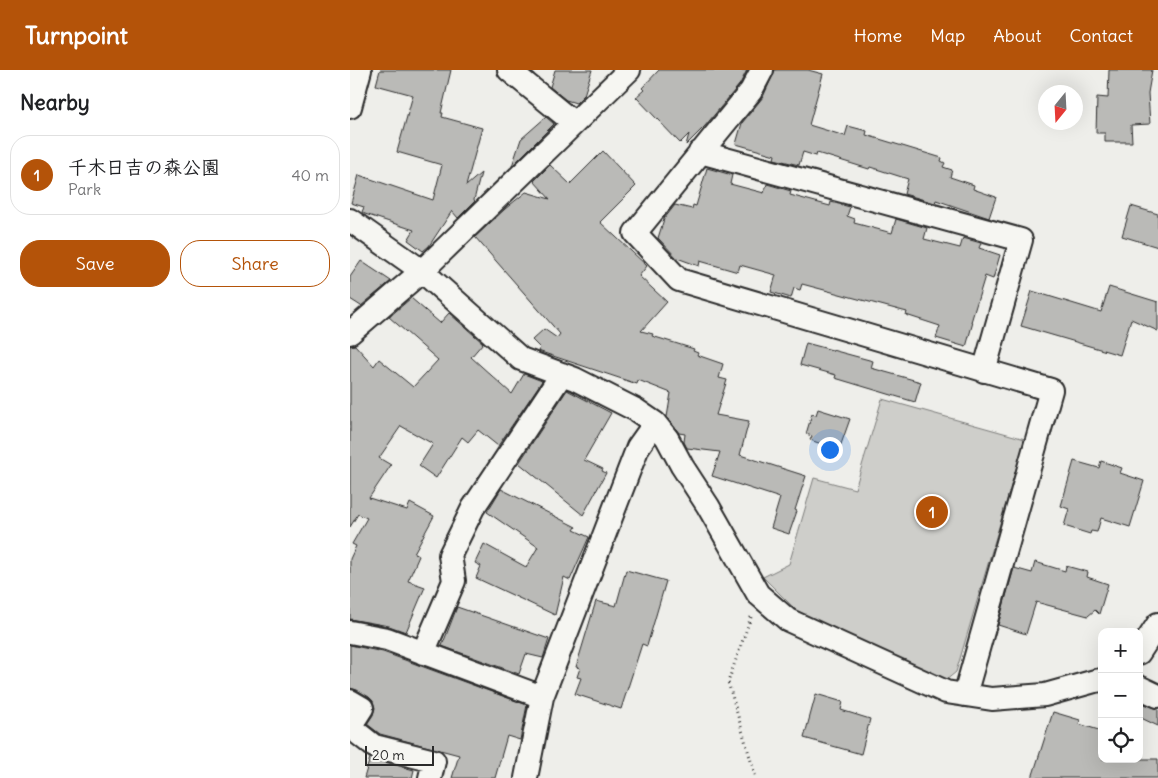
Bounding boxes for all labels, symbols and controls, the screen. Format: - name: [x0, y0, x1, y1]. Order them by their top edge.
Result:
- text: Turnpoint: [25, 20, 128, 50]
- text: Home: [854, 24, 902, 47]
- text: Map: [930, 24, 965, 47]
- text: About: [993, 24, 1041, 47]
- text: Contact: [1069, 24, 1133, 47]
- north arrow: [1038, 85, 1083, 130]
- text: Nearby: [20, 89, 90, 116]
- text: 千木日吉の森公園: [68, 155, 220, 179]
- text: 1: [34, 165, 40, 185]
- text: 40 m: [291, 165, 329, 185]
- text: Park: [68, 179, 101, 199]
- button: Save: [20, 240, 170, 287]
- button: Share: [180, 240, 330, 287]
- your location: [817, 437, 843, 463]
- pin: 1: [916, 493, 948, 531]
- map controls: [1098, 628, 1143, 763]
- button: +: [1098, 628, 1143, 673]
- button: −: [1098, 673, 1143, 718]
- button: locate: [1098, 718, 1143, 763]
- scale bar: [365, 743, 434, 766]
- text: 20 m: [372, 746, 405, 764]

